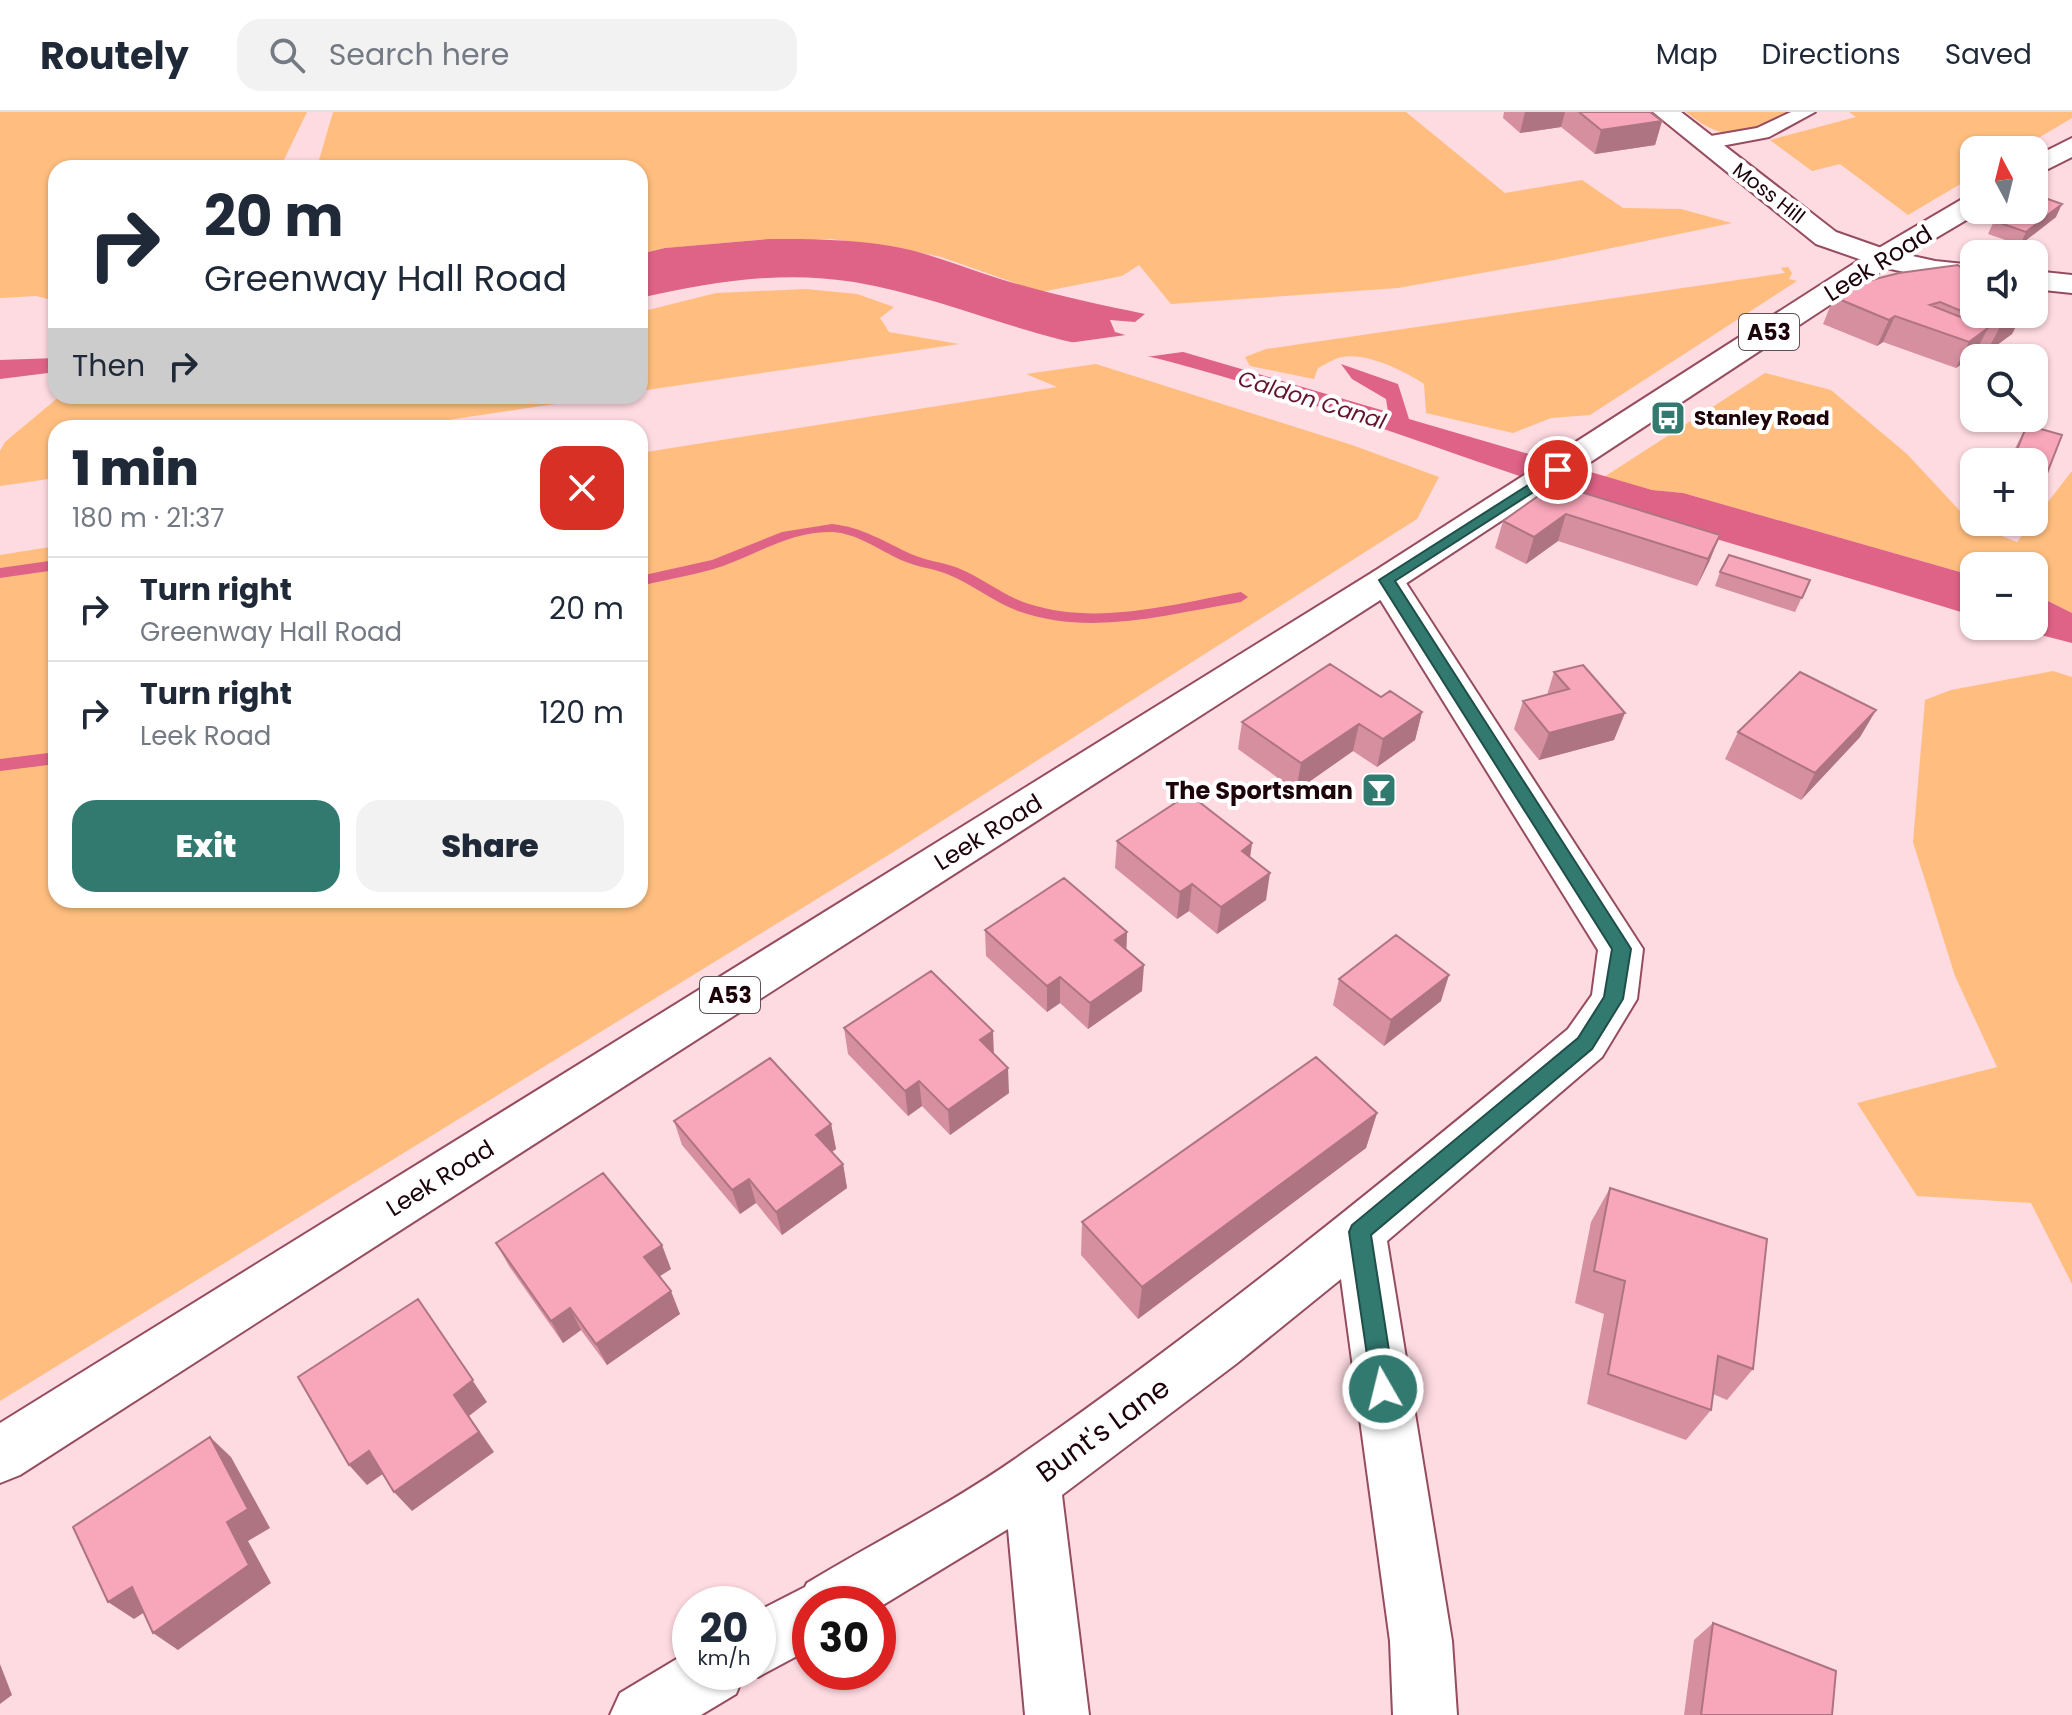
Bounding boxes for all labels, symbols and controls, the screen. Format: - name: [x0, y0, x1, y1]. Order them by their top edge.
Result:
- search box: [237, 19, 797, 91]
- text: Routely: [40, 29, 189, 82]
- icon: search: [265, 33, 309, 77]
- text: Search here: [329, 33, 509, 76]
- text: Map: [1656, 35, 1718, 74]
- text: Directions: [1762, 35, 1901, 74]
- text: Saved: [1945, 35, 2032, 74]
- north arrow: [1960, 136, 2048, 224]
- map controls: [1960, 136, 2048, 640]
- street label: Moss Hill: [1727, 156, 1811, 230]
- text: 20 m: [204, 177, 344, 256]
- icon: right: [72, 192, 176, 296]
- street label: Leek Road: [1818, 217, 1938, 309]
- button: sound: [1960, 240, 2048, 328]
- text: Greenway Hall Road: [204, 253, 567, 304]
- road number: A53: [1739, 314, 1799, 350]
- text: Then: [72, 344, 145, 387]
- icon: right: [161, 344, 205, 388]
- button: search: [1960, 344, 2048, 432]
- water label: Caldon Canal: [1234, 363, 1390, 437]
- bus stop icon: Stanley Road: [1649, 399, 1687, 437]
- place label: Stanley Road: [1694, 404, 1830, 432]
- text: 1 min: [72, 435, 199, 502]
- pin: [1524, 436, 1592, 504]
- button: close: [540, 446, 624, 530]
- icon: arrive: [1536, 448, 1580, 492]
- button: +: [1960, 448, 2048, 536]
- text: 180 m · 21:37: [72, 500, 225, 536]
- button: −: [1960, 552, 2048, 640]
- text: Turn right: [140, 568, 292, 611]
- icon: right: [72, 587, 116, 631]
- text: 20 m: [549, 587, 624, 630]
- text: Greenway Hall Road: [140, 614, 402, 650]
- text: Turn right: [140, 672, 292, 715]
- icon: right: [72, 691, 116, 735]
- text: 120 m: [539, 691, 624, 734]
- text: Leek Road: [140, 718, 271, 754]
- bar icon: The Sportsman: [1360, 771, 1398, 809]
- place label: The Sportsman: [1165, 774, 1353, 807]
- street label: Leek Road: [928, 786, 1048, 878]
- button: Exit: [72, 800, 340, 892]
- button: Share: [356, 800, 624, 892]
- road number: A53: [700, 977, 760, 1013]
- street label: Leek Road: [380, 1132, 500, 1224]
- position arrow: [1341, 1347, 1425, 1431]
- street label: Bunt's Lane: [1028, 1368, 1178, 1492]
- speed limit sign: 30: [792, 1586, 896, 1690]
- text: 20: [700, 1600, 748, 1656]
- text: km/h: [697, 1644, 751, 1672]

